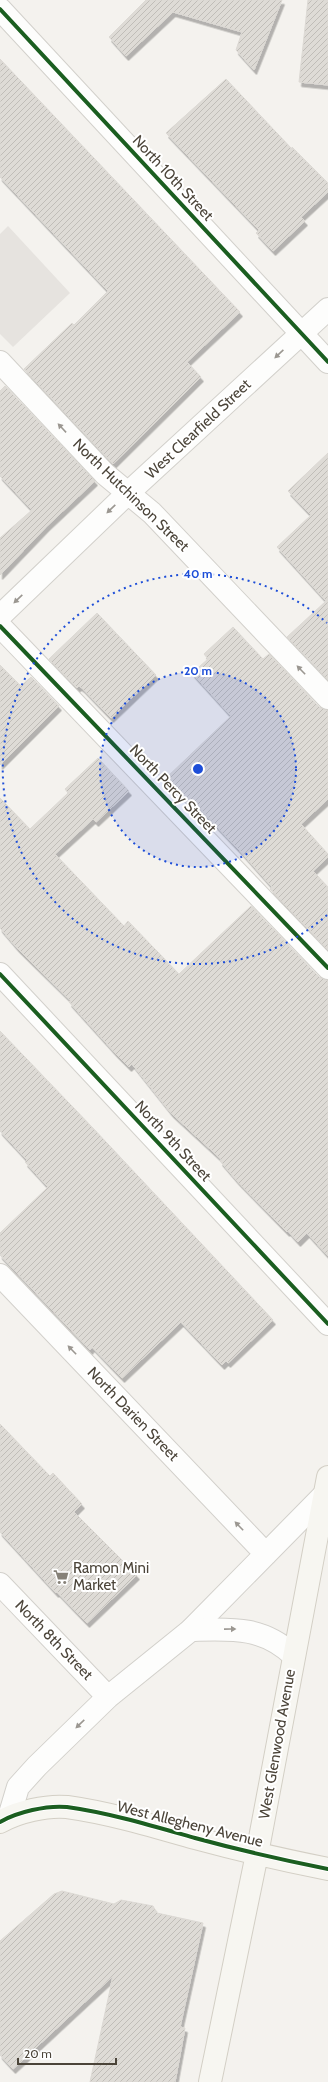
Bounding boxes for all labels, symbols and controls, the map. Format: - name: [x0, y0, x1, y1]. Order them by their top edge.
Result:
- street label: North 10th Street: [129, 132, 217, 224]
- one-way arrow: [274, 350, 284, 359]
- street label: West Clearfield Street: [141, 375, 255, 483]
- one-way arrow: [58, 423, 67, 433]
- street label: North Hutchinson Street: [69, 435, 193, 555]
- one-way arrow: [106, 504, 116, 514]
- text: 40 m: [183, 566, 213, 581]
- one-way arrow: [13, 594, 23, 604]
- text: 20 m: [184, 663, 212, 678]
- one-way arrow: [296, 665, 306, 675]
- street label: North Percy Street: [126, 741, 220, 837]
- centre of rings: [191, 762, 205, 776]
- street label: North 9th Street: [131, 1097, 215, 1185]
- one-way arrow: [67, 1345, 77, 1355]
- street label: North Darien Street: [84, 1363, 182, 1465]
- one-way arrow: [234, 1521, 244, 1531]
- place label: Ramon Mini Market: [73, 1559, 149, 1594]
- supermarket icon: Ramon Mini Market: [52, 1568, 70, 1586]
- street label: North 8th Street: [11, 1596, 97, 1684]
- one-way arrow: [224, 1626, 237, 1632]
- street label: West Glenwood Avenue: [255, 1667, 299, 1820]
- one-way arrow: [75, 1719, 85, 1729]
- street label: West Allegheny Avenue: [115, 1797, 265, 1851]
- scale bar: [18, 2040, 116, 2066]
- text: 20 m: [24, 2046, 52, 2061]

